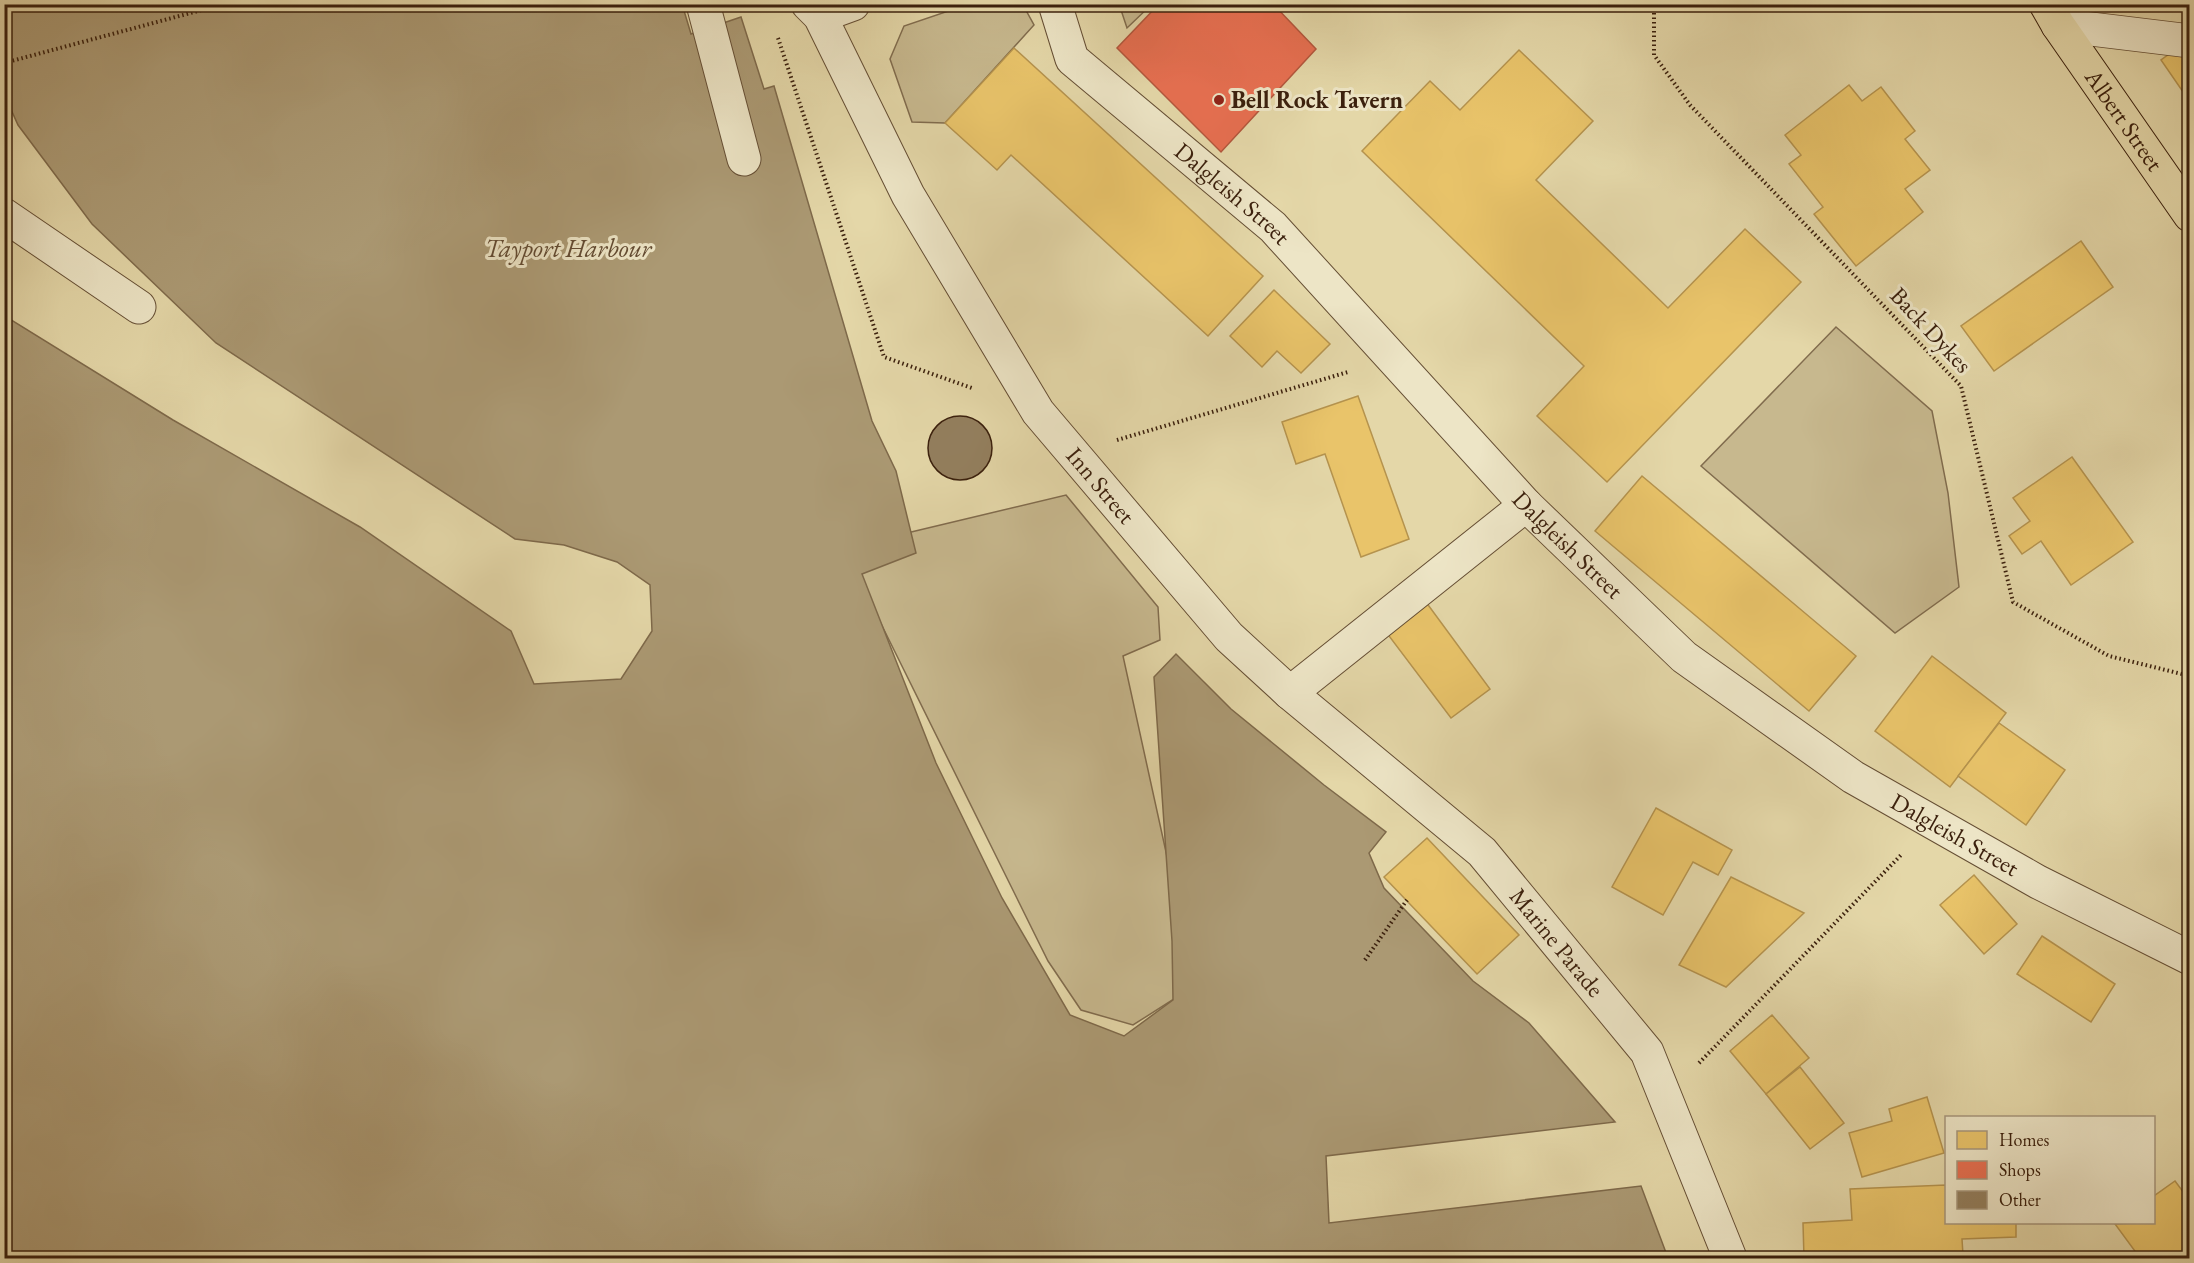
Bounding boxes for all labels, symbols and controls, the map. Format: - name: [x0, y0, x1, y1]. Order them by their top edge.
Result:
- street label: Albert Street: [2078, 62, 2171, 177]
- place label: Bell Rock Tavern: [1231, 84, 1403, 115]
- marker: Bell Rock Tavern: [1212, 93, 1226, 107]
- street label: Dalgleish Street: [1168, 135, 1298, 251]
- water label: Tayport Harbour: [485, 231, 652, 265]
- street label: Back Dykes: [1884, 280, 1979, 379]
- street label: Inn Street: [1060, 441, 1143, 530]
- street label: Dalgleish Street: [1506, 484, 1630, 606]
- street label: Dalgleish Street: [1885, 786, 2025, 883]
- street label: Marine Parade: [1503, 881, 1611, 1003]
- legend: [1945, 1116, 2155, 1224]
- text: Homes: [1999, 1128, 2050, 1151]
- text: Shops: [1999, 1158, 2041, 1181]
- text: Other: [1999, 1188, 2041, 1211]

